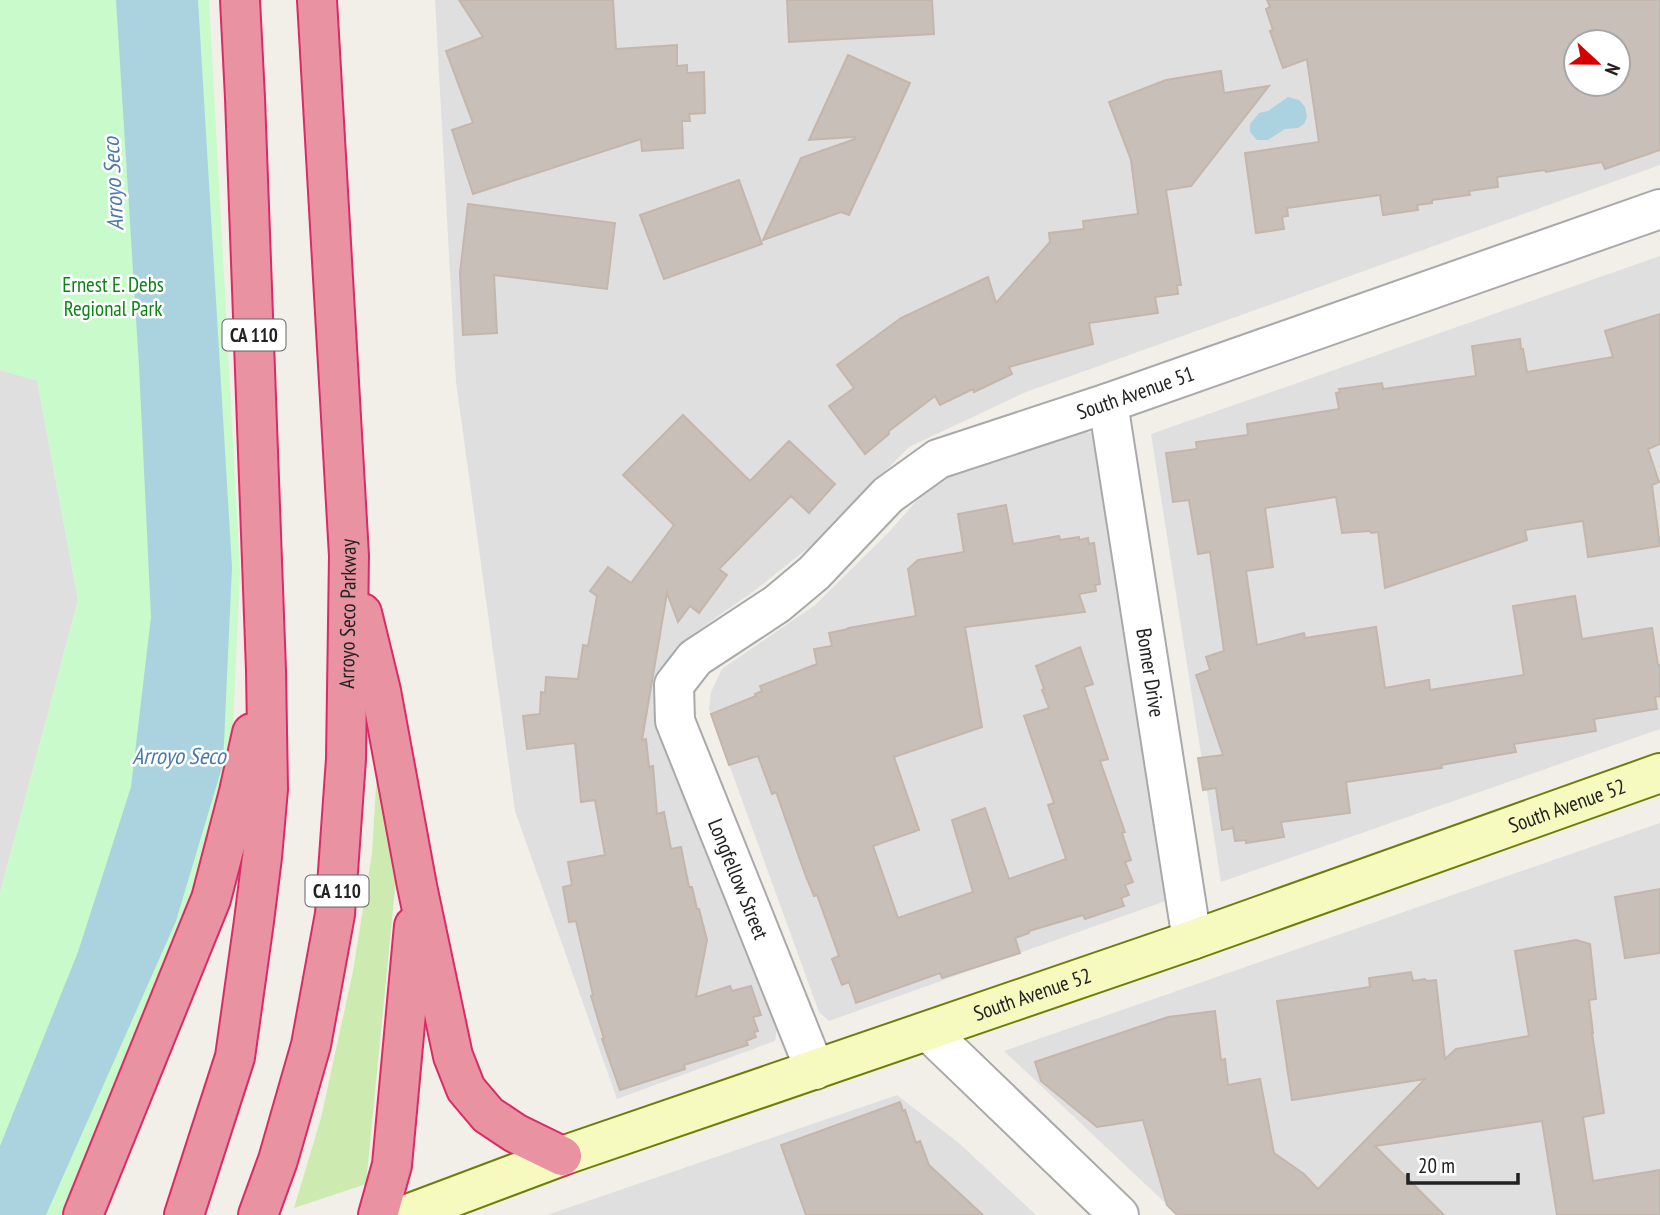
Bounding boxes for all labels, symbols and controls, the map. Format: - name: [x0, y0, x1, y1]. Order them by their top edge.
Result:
- north arrow: [1562, 28, 1632, 98]
- text: N: [1600, 60, 1626, 79]
- water label: Arroyo Seco: [95, 135, 129, 231]
- park label: Ernest E. Debs Regional Park: [62, 271, 164, 322]
- road number: CA 110: [222, 320, 286, 350]
- street label: South Avenue 51: [1073, 360, 1198, 425]
- street label: Arroyo Seco Parkway: [333, 538, 362, 689]
- street label: Bomer Drive: [1130, 626, 1171, 719]
- water label: Arroyo Seco: [132, 741, 228, 770]
- street label: South Avenue 52: [1505, 772, 1629, 839]
- street label: Longfellow Street: [702, 815, 775, 943]
- road number: CA 110: [306, 876, 368, 906]
- street label: South Avenue 52: [970, 962, 1095, 1027]
- scale bar: [1408, 1142, 1518, 1186]
- text: 20 m: [1418, 1152, 1455, 1179]

